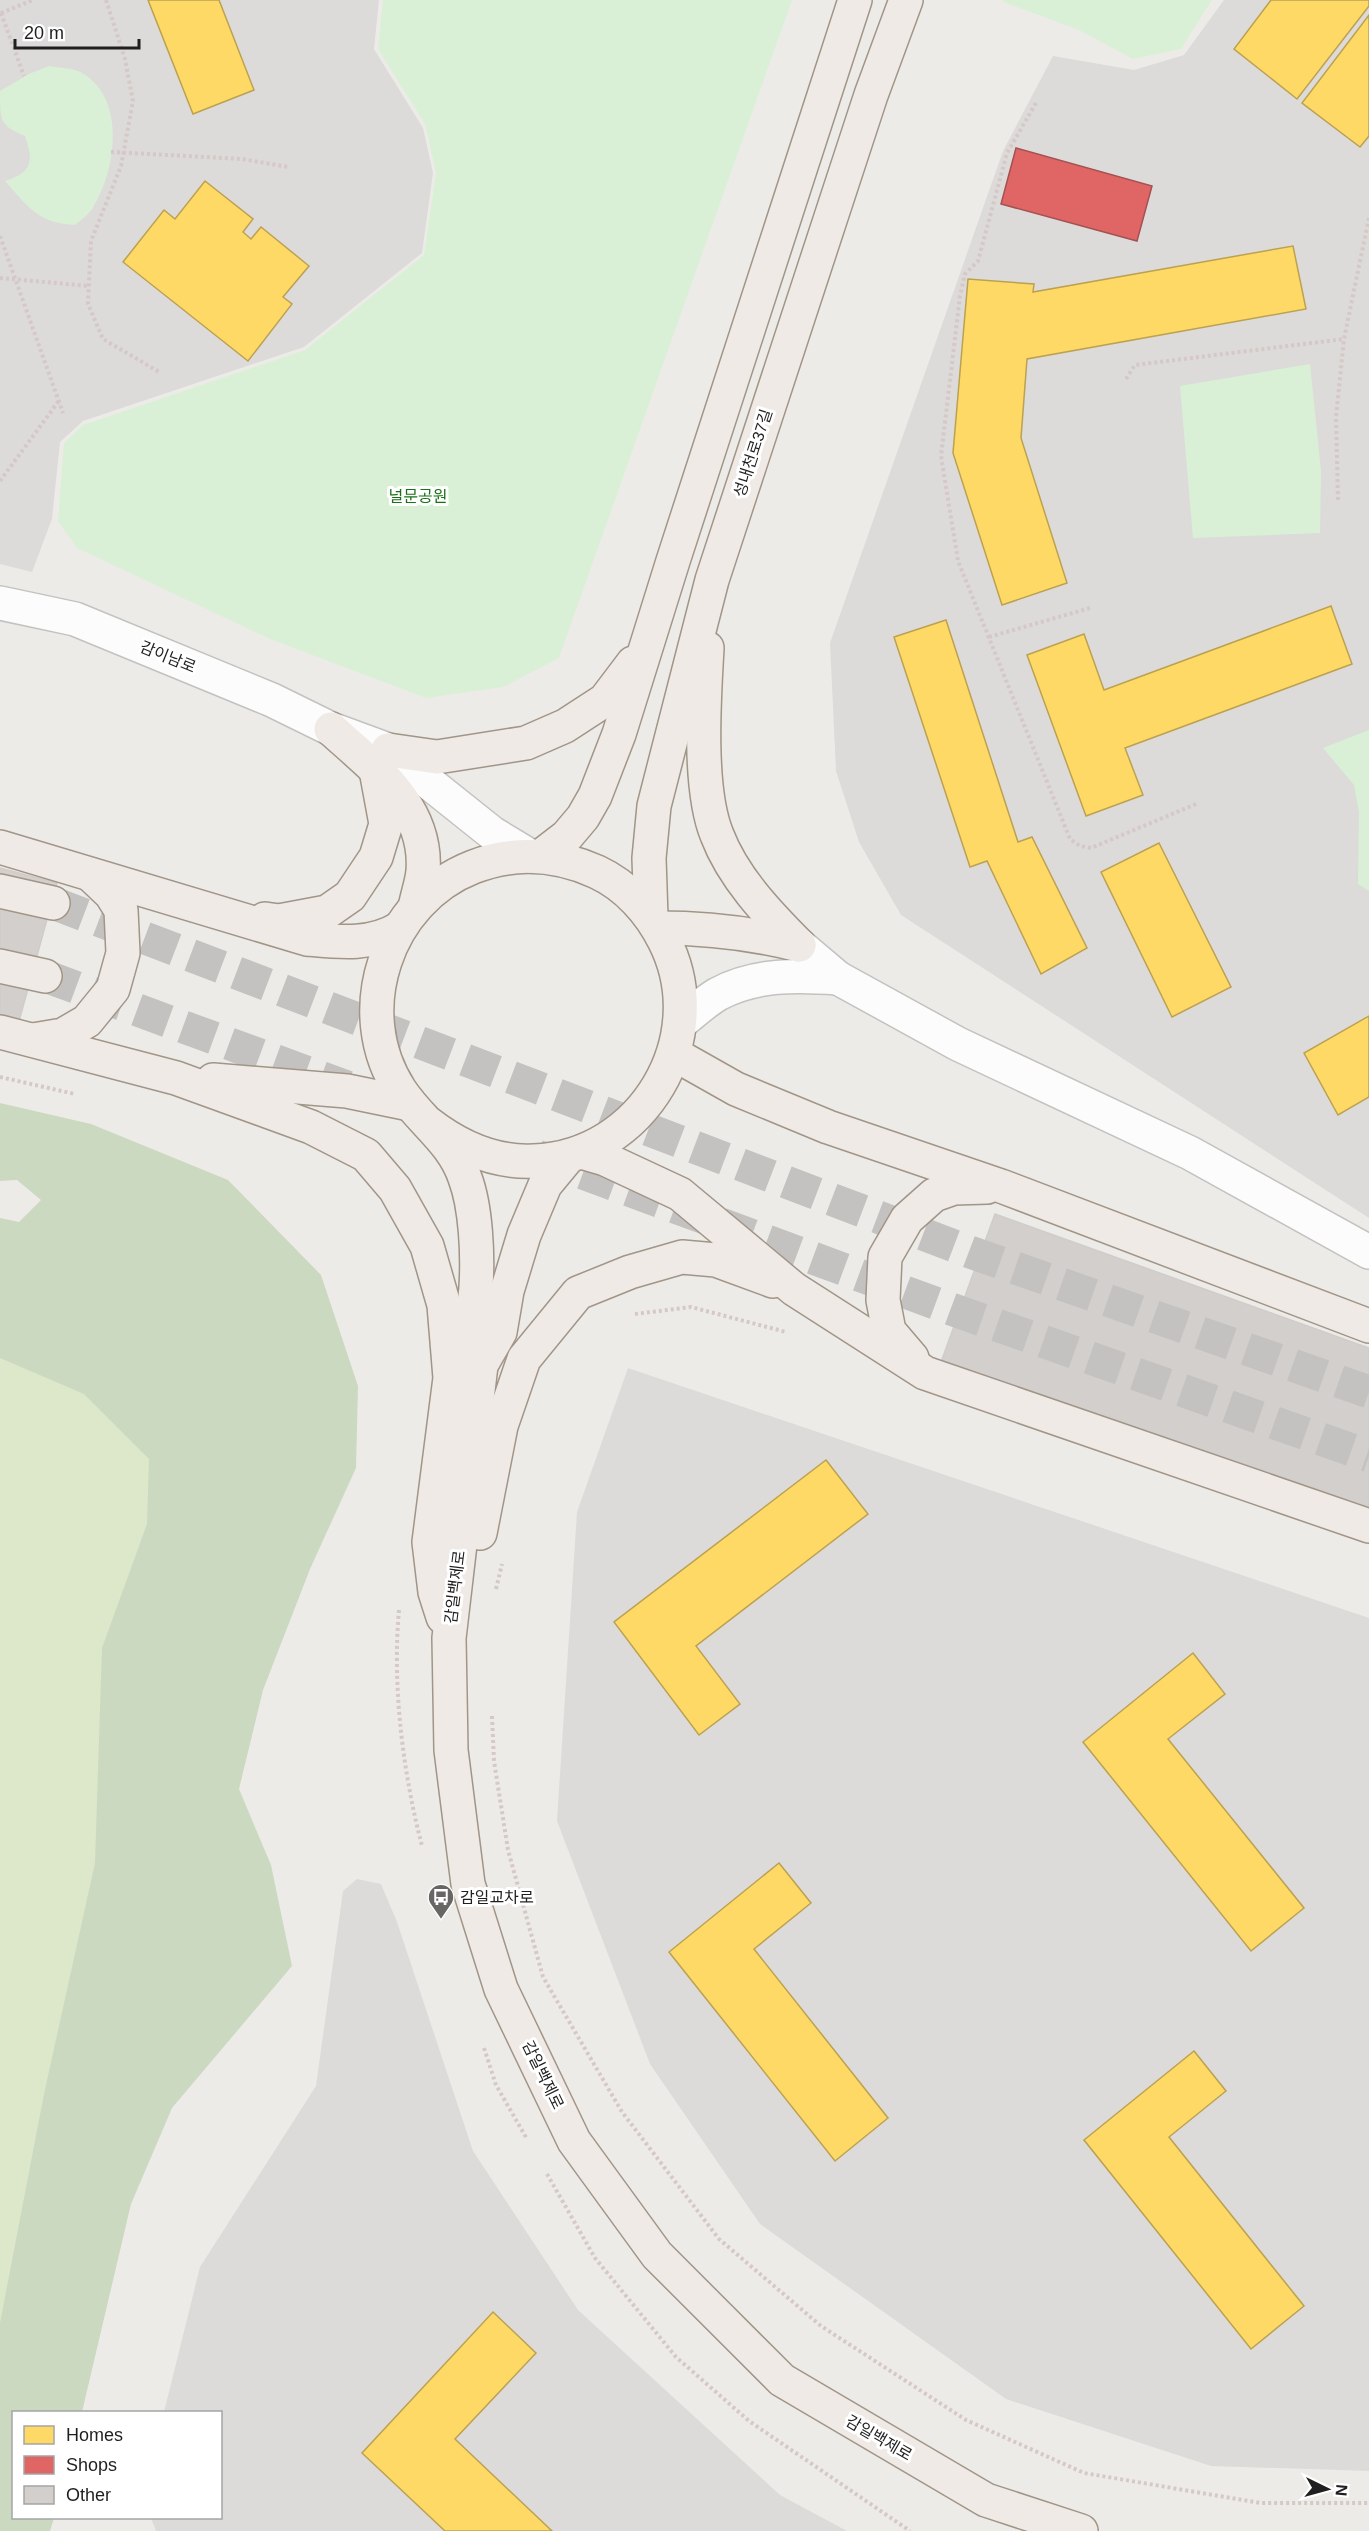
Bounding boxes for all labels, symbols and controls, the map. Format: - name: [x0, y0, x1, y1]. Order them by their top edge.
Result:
- scale bar: [15, 12, 140, 50]
- text: 20 m: [24, 23, 64, 43]
- street label: 성내천로37길: [731, 407, 775, 499]
- park label: 널문공원: [389, 488, 447, 505]
- street label: 감이남로: [138, 638, 199, 676]
- street label: 감일백제로: [442, 1549, 468, 1625]
- bus stop icon: 감일교차로: [426, 1882, 456, 1920]
- place label: 감일교차로: [460, 1889, 534, 1906]
- street label: 감일백제로: [519, 2038, 567, 2112]
- legend: [12, 2411, 222, 2519]
- street label: 감일백제로: [843, 2412, 915, 2464]
- text: Homes: [66, 2425, 123, 2445]
- text: Shops: [66, 2455, 117, 2475]
- north arrow: [1297, 2459, 1357, 2519]
- text: N: [1332, 2484, 1350, 2497]
- text: Other: [66, 2485, 111, 2505]

